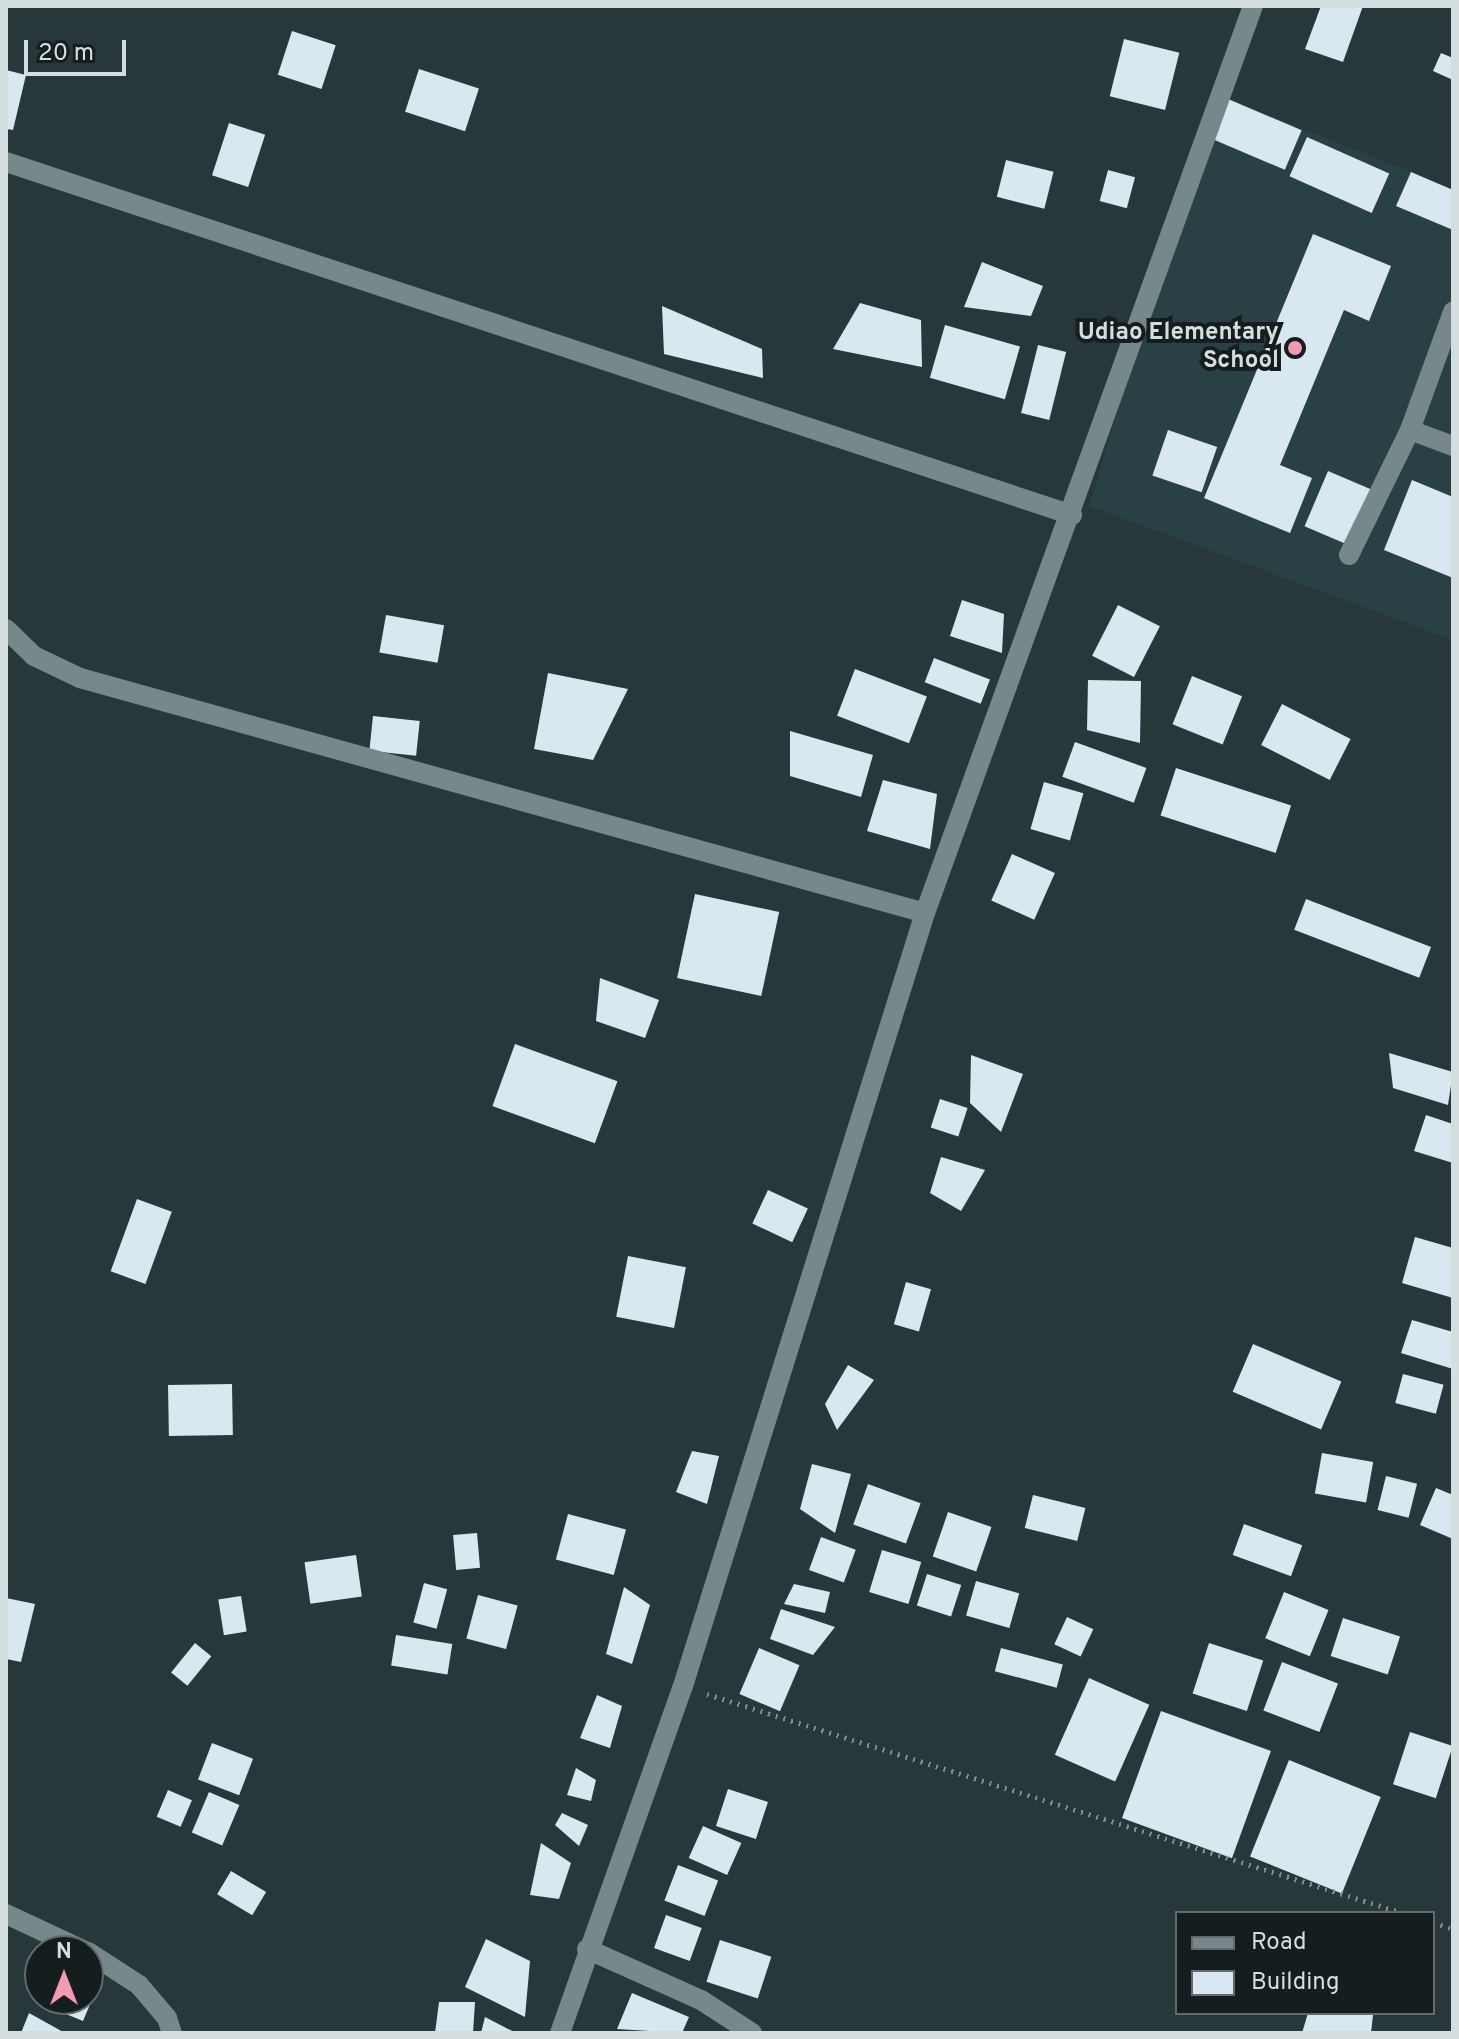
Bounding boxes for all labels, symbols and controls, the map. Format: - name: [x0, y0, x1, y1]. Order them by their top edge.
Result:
- scale bar: [28, 24, 130, 74]
- text: 20 m: [38, 39, 94, 69]
- place label: Udiao Elementary School: [1078, 320, 1279, 376]
- marker: Udiao Elementary School: [1286, 339, 1304, 357]
- legend: [1175, 1911, 1435, 2015]
- text: Road: [1251, 1928, 1307, 1958]
- north arrow: [24, 1935, 104, 2015]
- text: N: [56, 1939, 72, 1966]
- text: Building: [1251, 1968, 1340, 1998]

